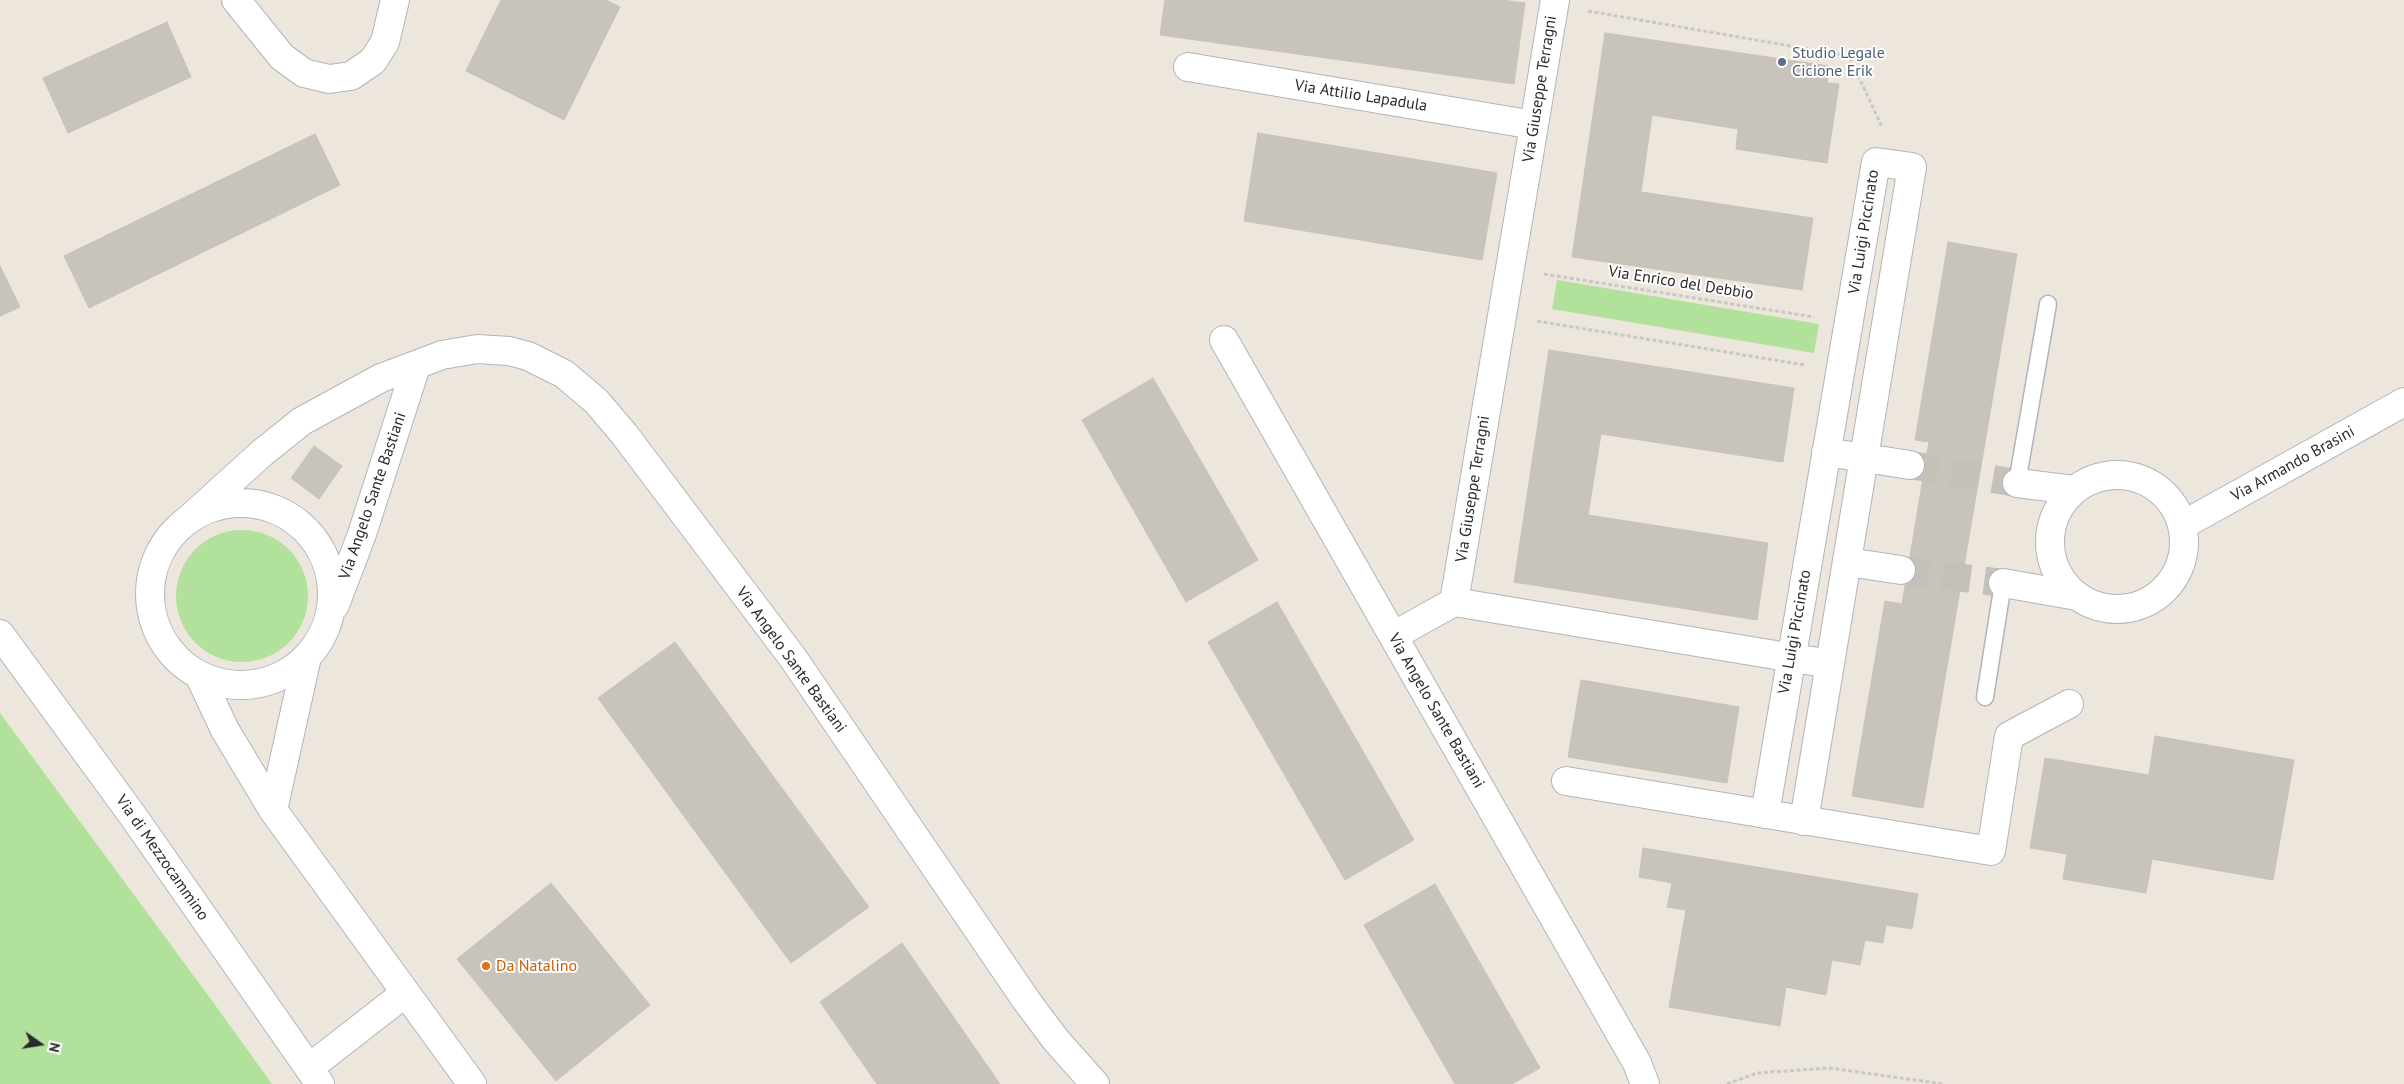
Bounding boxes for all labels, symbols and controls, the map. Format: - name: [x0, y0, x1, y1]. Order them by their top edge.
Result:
- street label: Via Giuseppe Terragni: [1519, 14, 1561, 164]
- place label: Studio Legale Cicione Erik: [1792, 43, 1885, 81]
- marker: Studio Legale Cicione Erik: [1776, 56, 1788, 68]
- street label: Via Attilio Lapadula: [1293, 76, 1429, 116]
- street label: Via Luigi Piccinato: [1845, 168, 1883, 296]
- street label: Via Enrico del Debbio: [1607, 262, 1755, 304]
- street label: Via Angelo Sante Bastiani: [335, 410, 411, 582]
- street label: Via Giuseppe Terragni: [1452, 414, 1494, 564]
- street label: Via Armando Brasini: [2228, 422, 2358, 506]
- street label: Via Luigi Piccinato: [1775, 568, 1815, 696]
- street label: Via Angelo Sante Bastiani: [732, 583, 850, 737]
- street label: Via Angelo Sante Bastiani: [1384, 630, 1488, 792]
- street label: Via di Mezzocammino: [111, 792, 213, 924]
- place label: Da Natalino: [496, 956, 577, 976]
- marker: Da Natalino: [480, 960, 492, 972]
- north arrow: [15, 1019, 65, 1069]
- text: N: [45, 1041, 64, 1054]

